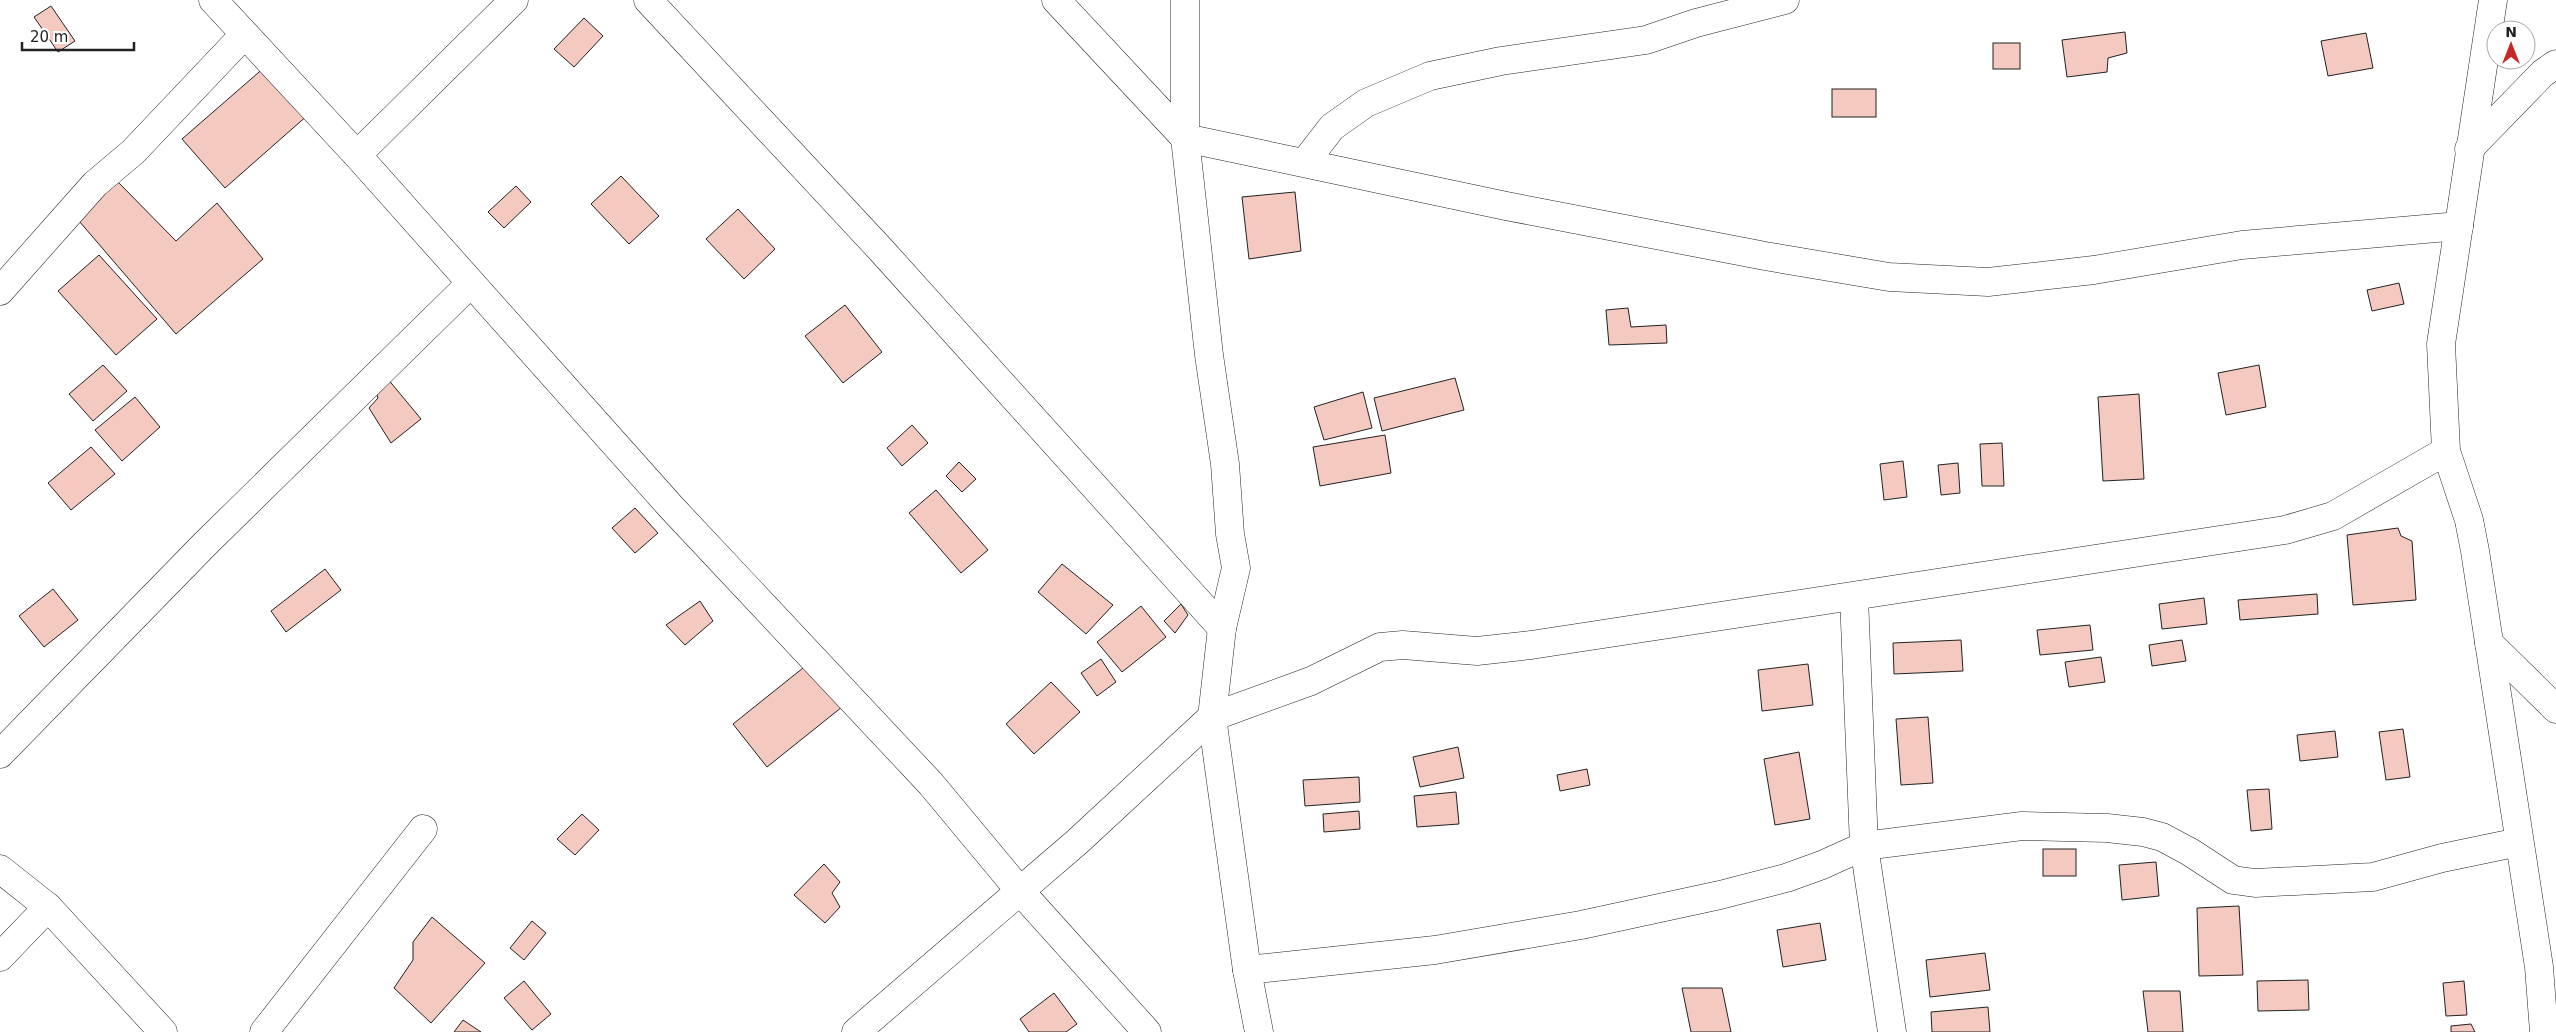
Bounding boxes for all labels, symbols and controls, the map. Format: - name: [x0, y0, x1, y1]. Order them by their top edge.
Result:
- scale bar: [22, 20, 135, 52]
- north arrow: [2486, 20, 2536, 70]
- text: N: [2505, 24, 2517, 40]
- text: 20 m: [30, 28, 68, 46]

